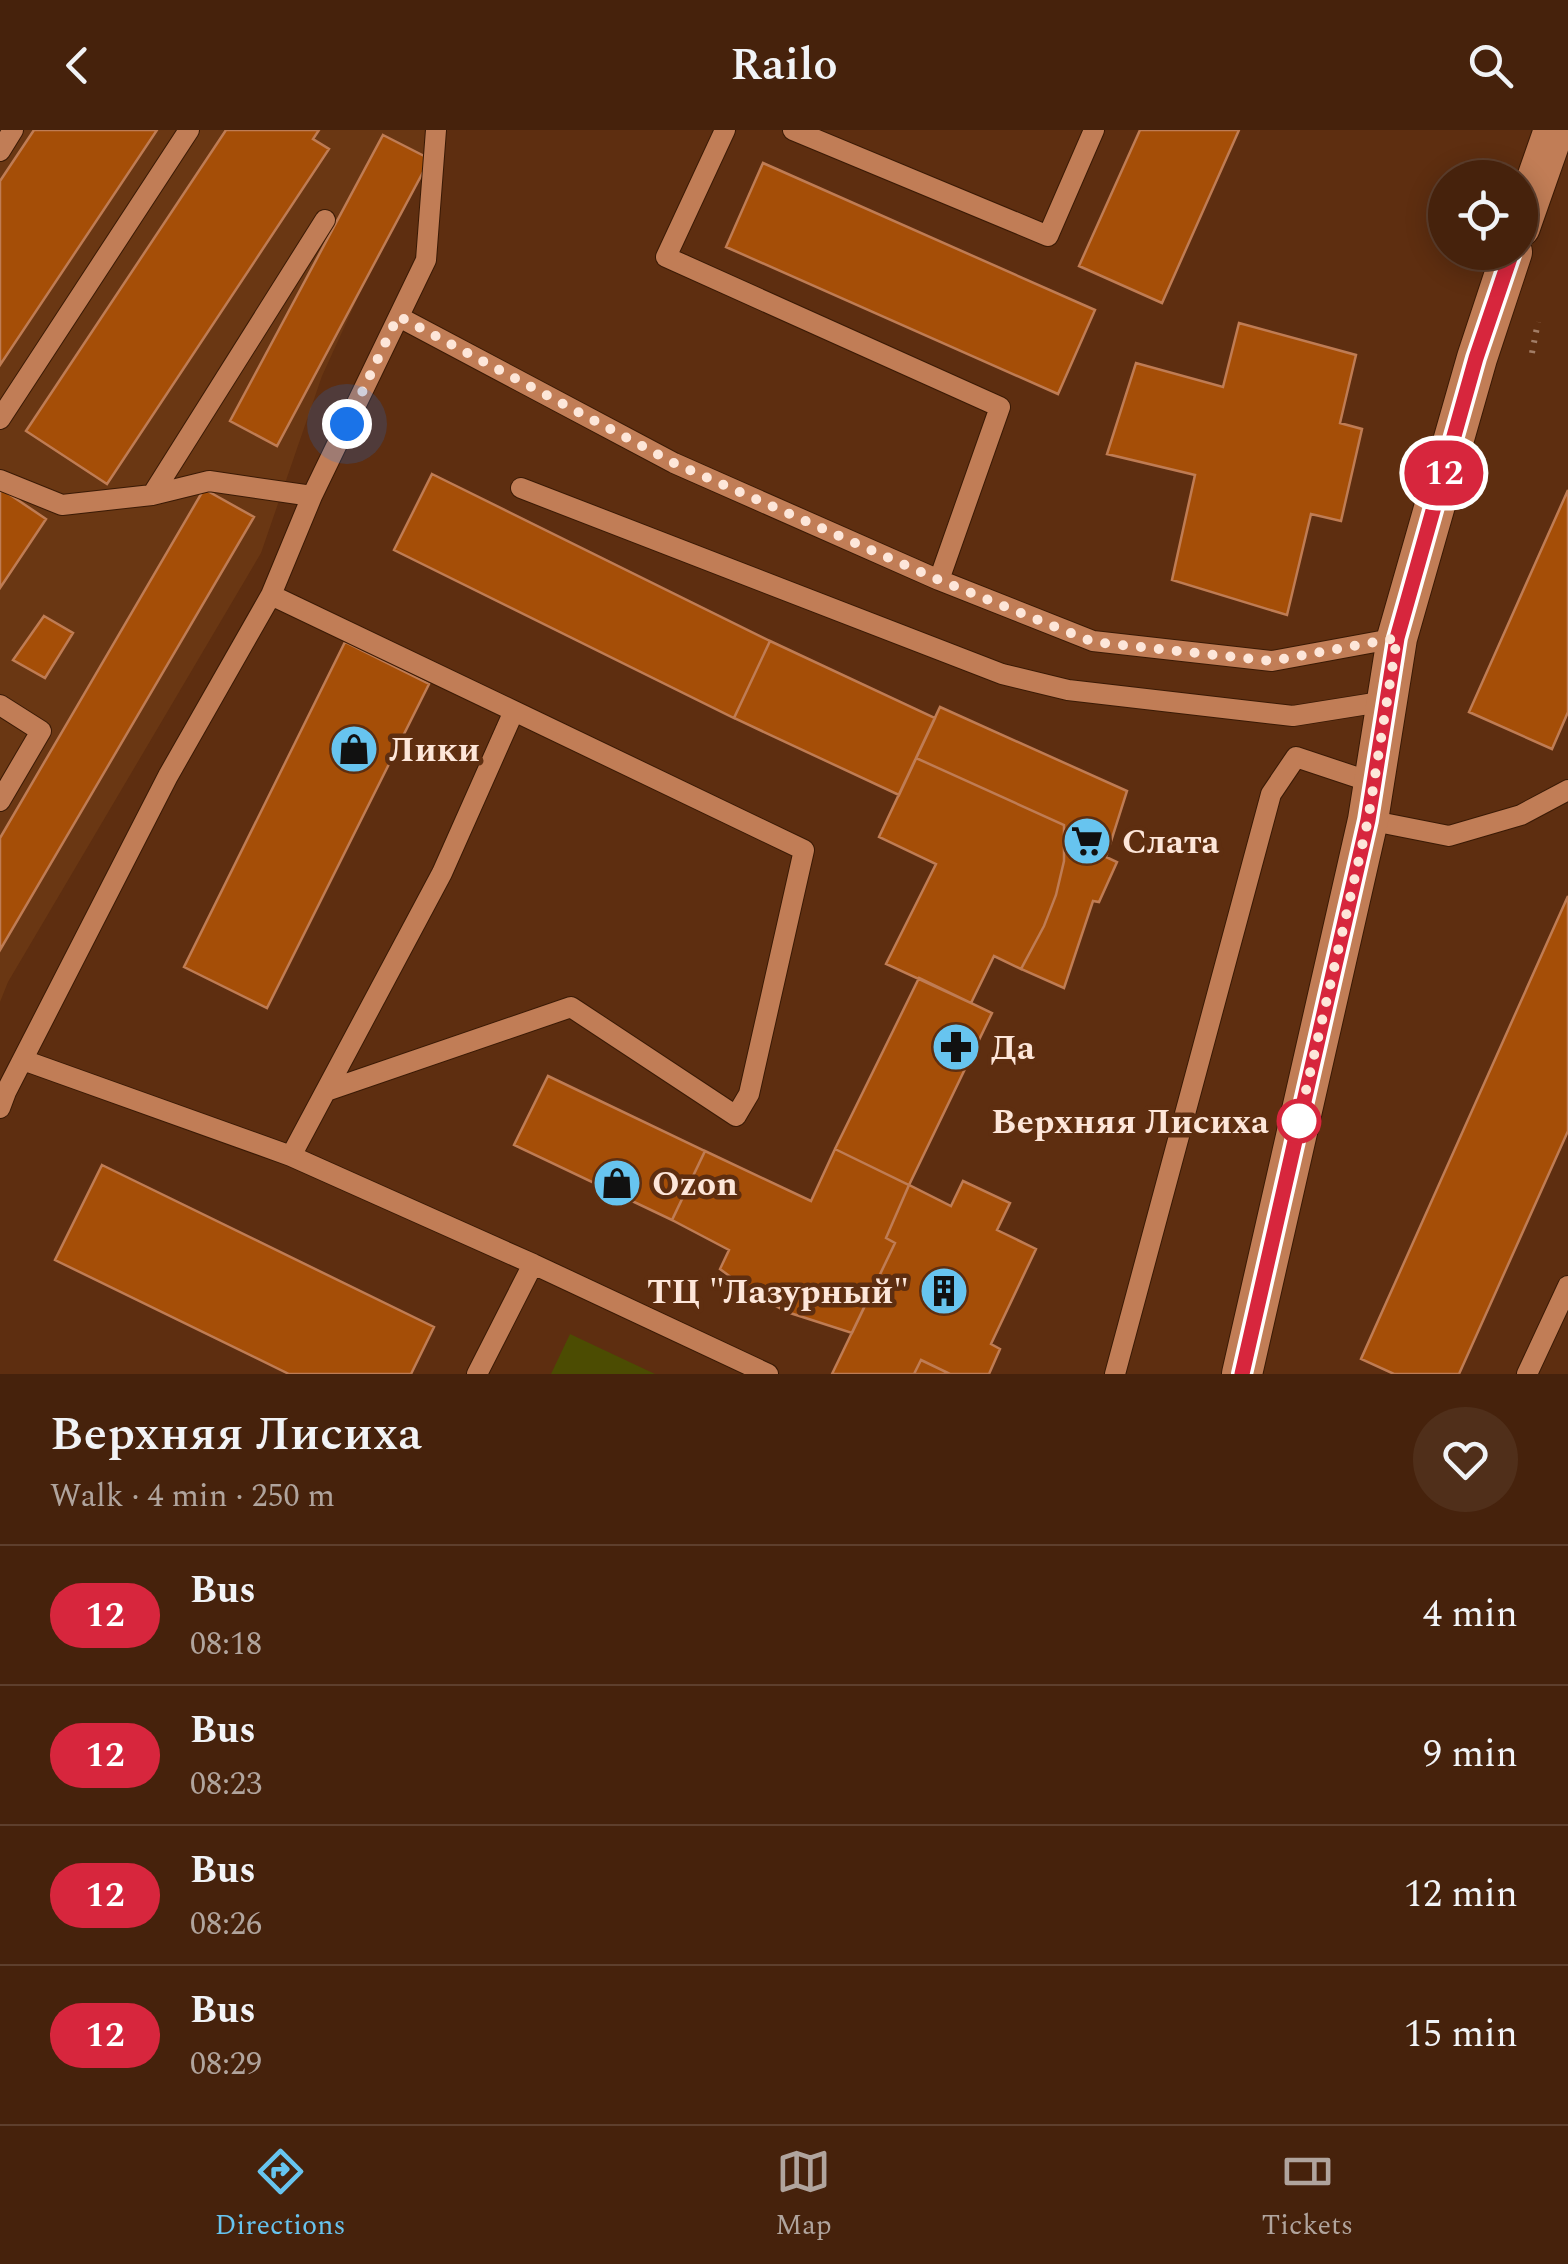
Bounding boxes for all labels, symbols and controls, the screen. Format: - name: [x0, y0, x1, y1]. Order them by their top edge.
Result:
- text: Railo: [730, 31, 838, 100]
- icon: back: [50, 38, 105, 93]
- icon: search: [1463, 38, 1518, 93]
- map controls: [1428, 160, 1538, 270]
- button: locate: [1428, 160, 1538, 270]
- your location: [322, 399, 372, 449]
- line badge: 12: [1399, 440, 1489, 506]
- text: 12: [1424, 447, 1464, 500]
- shop icon: Лики: [328, 723, 380, 775]
- place label: Лики: [389, 724, 480, 777]
- supermarket icon: Слата: [1061, 815, 1113, 867]
- place label: Слата: [1122, 816, 1219, 869]
- pharmacy icon: Да: [930, 1021, 982, 1073]
- place label: Да: [991, 1022, 1035, 1075]
- place label: Верхняя Лисиха: [991, 1096, 1269, 1149]
- marker: Верхняя Лисиха: [1278, 1100, 1320, 1142]
- shop icon: Ozon: [591, 1157, 643, 1209]
- place label: Ozon: [652, 1158, 738, 1211]
- building icon: ТЦ "Лазурный": [918, 1265, 970, 1317]
- place label: ТЦ "Лазурный": [647, 1266, 909, 1319]
- text: Верхняя Лисиха: [50, 1398, 422, 1471]
- button: heart: [1413, 1407, 1518, 1512]
- text: Walk · 4 min · 250 m: [50, 1472, 335, 1521]
- text: Bus: [190, 1562, 256, 1620]
- text: 4 min: [1423, 1586, 1518, 1644]
- text: 12: [85, 1589, 125, 1642]
- text: 08:18: [190, 1620, 262, 1669]
- text: Bus: [190, 1702, 256, 1760]
- text: 9 min: [1423, 1726, 1518, 1784]
- text: 12: [85, 1729, 125, 1782]
- text: 08:23: [190, 1760, 262, 1809]
- text: Bus: [190, 1842, 256, 1900]
- text: 12 min: [1404, 1866, 1518, 1924]
- text: 12: [85, 1869, 125, 1922]
- text: 08:26: [190, 1900, 262, 1949]
- text: Bus: [190, 1982, 256, 2040]
- text: 15 min: [1404, 2006, 1518, 2064]
- text: 12: [85, 2009, 125, 2062]
- text: 08:29: [190, 2040, 262, 2089]
- tab: Directions: [215, 2144, 346, 2247]
- tab: Map: [775, 2144, 832, 2247]
- tab: Tickets: [1261, 2144, 1353, 2247]

